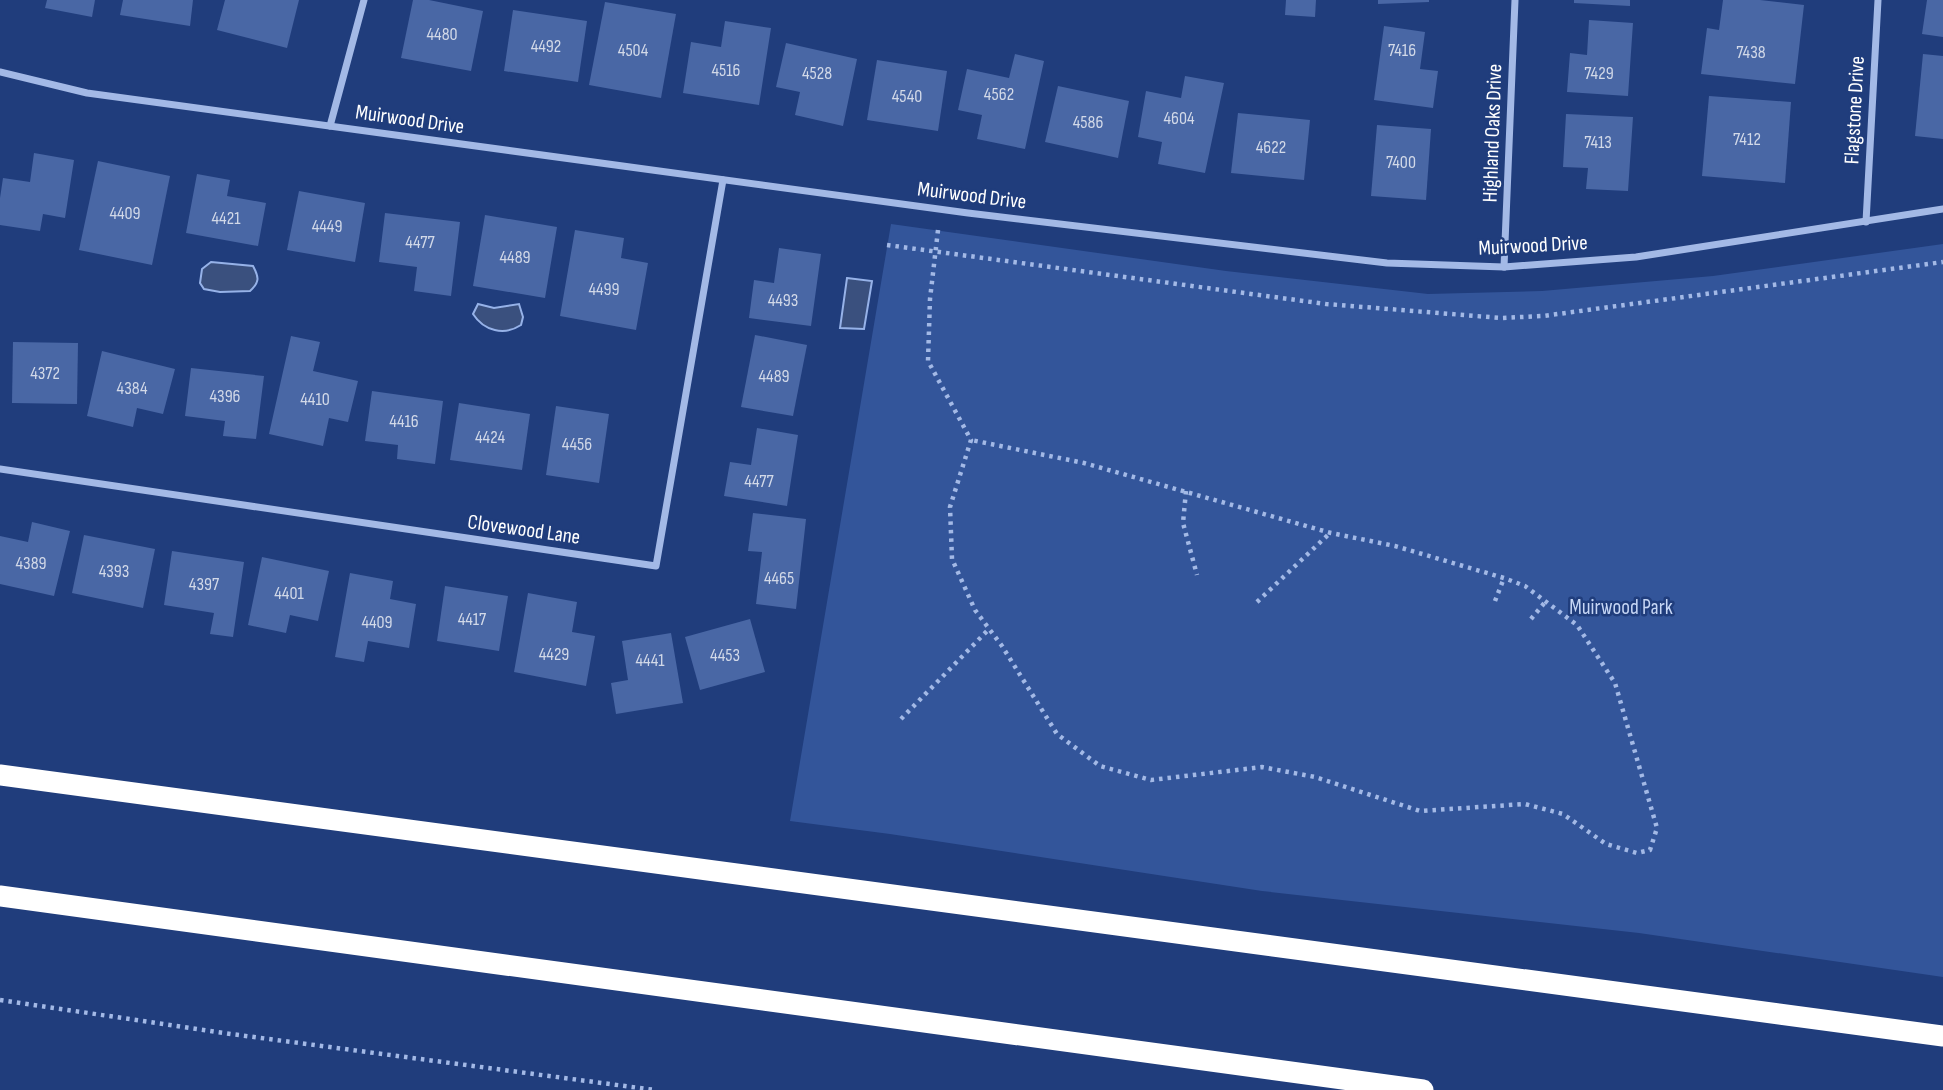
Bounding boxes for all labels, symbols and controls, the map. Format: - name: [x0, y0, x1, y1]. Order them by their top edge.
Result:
- house number: 4480: [426, 24, 458, 45]
- house number: 4492: [531, 36, 561, 57]
- house number: 4504: [618, 40, 649, 61]
- house number: 7416: [1388, 40, 1416, 61]
- house number: 7438: [1736, 42, 1766, 63]
- street label: Flagstone Drive: [1839, 55, 1870, 165]
- house number: 4516: [712, 60, 741, 81]
- house number: 4528: [802, 63, 832, 84]
- street label: Highland Oaks Drive: [1478, 63, 1507, 203]
- house number: 7429: [1584, 63, 1614, 84]
- house number: 4562: [984, 84, 1014, 105]
- house number: 4540: [892, 86, 922, 107]
- street label: Muirwood Drive: [354, 100, 466, 139]
- house number: 4604: [1164, 108, 1195, 129]
- house number: 4586: [1073, 112, 1103, 133]
- house number: 7412: [1733, 129, 1761, 150]
- house number: 7413: [1584, 132, 1612, 153]
- house number: 4622: [1256, 137, 1286, 158]
- house number: 7400: [1386, 152, 1416, 173]
- street label: Muirwood Drive: [916, 176, 1028, 215]
- house number: 4409: [109, 203, 141, 224]
- house number: 4421: [212, 208, 241, 229]
- house number: 4449: [312, 216, 342, 237]
- street label: Muirwood Drive: [1478, 230, 1588, 261]
- house number: 4477: [405, 232, 436, 253]
- house number: 4489: [499, 247, 531, 268]
- house number: 4499: [588, 279, 620, 300]
- house number: 4493: [768, 290, 798, 311]
- house number: 4372: [30, 363, 60, 384]
- house number: 4489: [758, 366, 790, 387]
- house number: 4384: [117, 378, 148, 399]
- house number: 4396: [210, 386, 241, 407]
- house number: 4410: [300, 389, 330, 410]
- house number: 4416: [389, 411, 419, 432]
- house number: 4424: [475, 427, 505, 448]
- house number: 4456: [562, 434, 592, 455]
- house number: 4477: [744, 471, 775, 492]
- street label: Clovewood Lane: [466, 509, 582, 550]
- house number: 4389: [16, 553, 47, 574]
- house number: 4393: [99, 561, 129, 582]
- house number: 4465: [764, 568, 794, 589]
- house number: 4397: [189, 574, 220, 595]
- house number: 4401: [274, 583, 304, 604]
- park label: Muirwood Park: [1569, 595, 1673, 620]
- house number: 4417: [458, 609, 487, 630]
- house number: 4409: [361, 612, 393, 633]
- house number: 4429: [539, 644, 569, 665]
- house number: 4453: [710, 645, 740, 666]
- house number: 4441: [635, 650, 665, 671]

